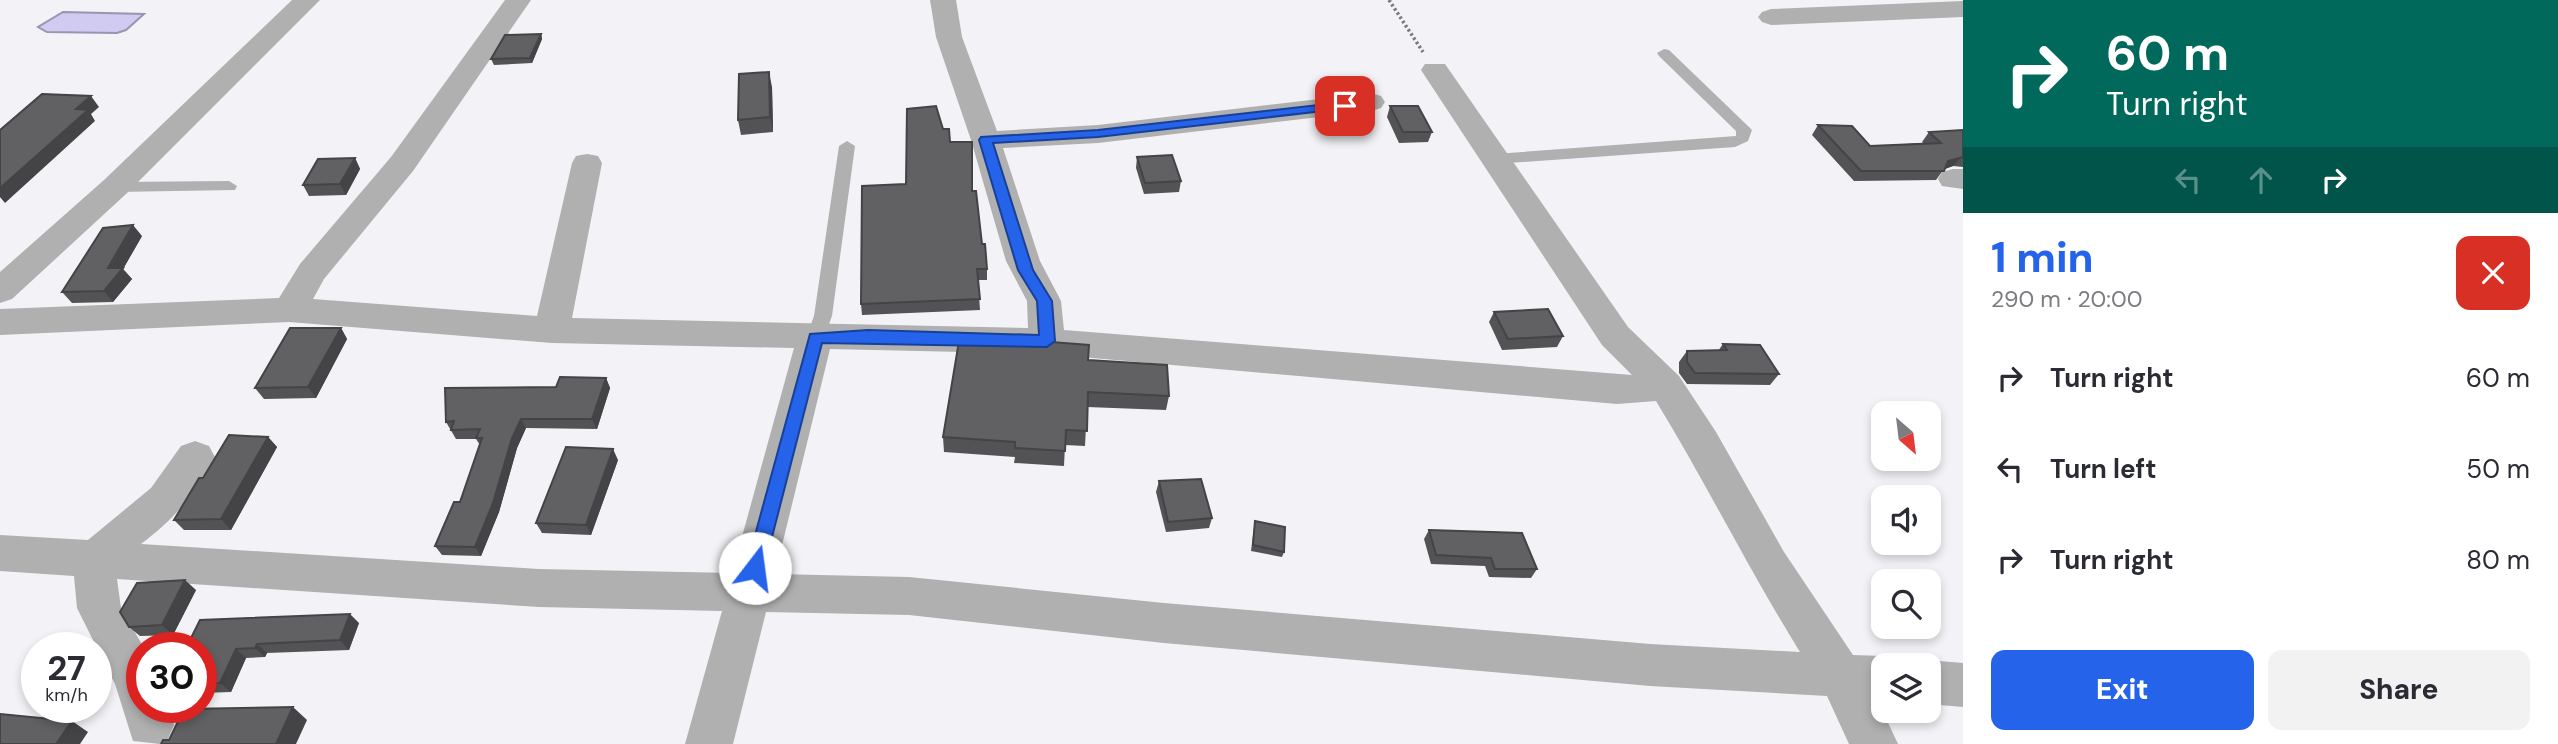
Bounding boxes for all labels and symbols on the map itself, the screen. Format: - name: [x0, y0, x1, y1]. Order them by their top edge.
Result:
- pin: [1315, 76, 1375, 136]
- north arrow: [1871, 401, 1941, 471]
- position arrow: [718, 531, 792, 605]
- speed limit sign: 30: [126, 632, 217, 723]

